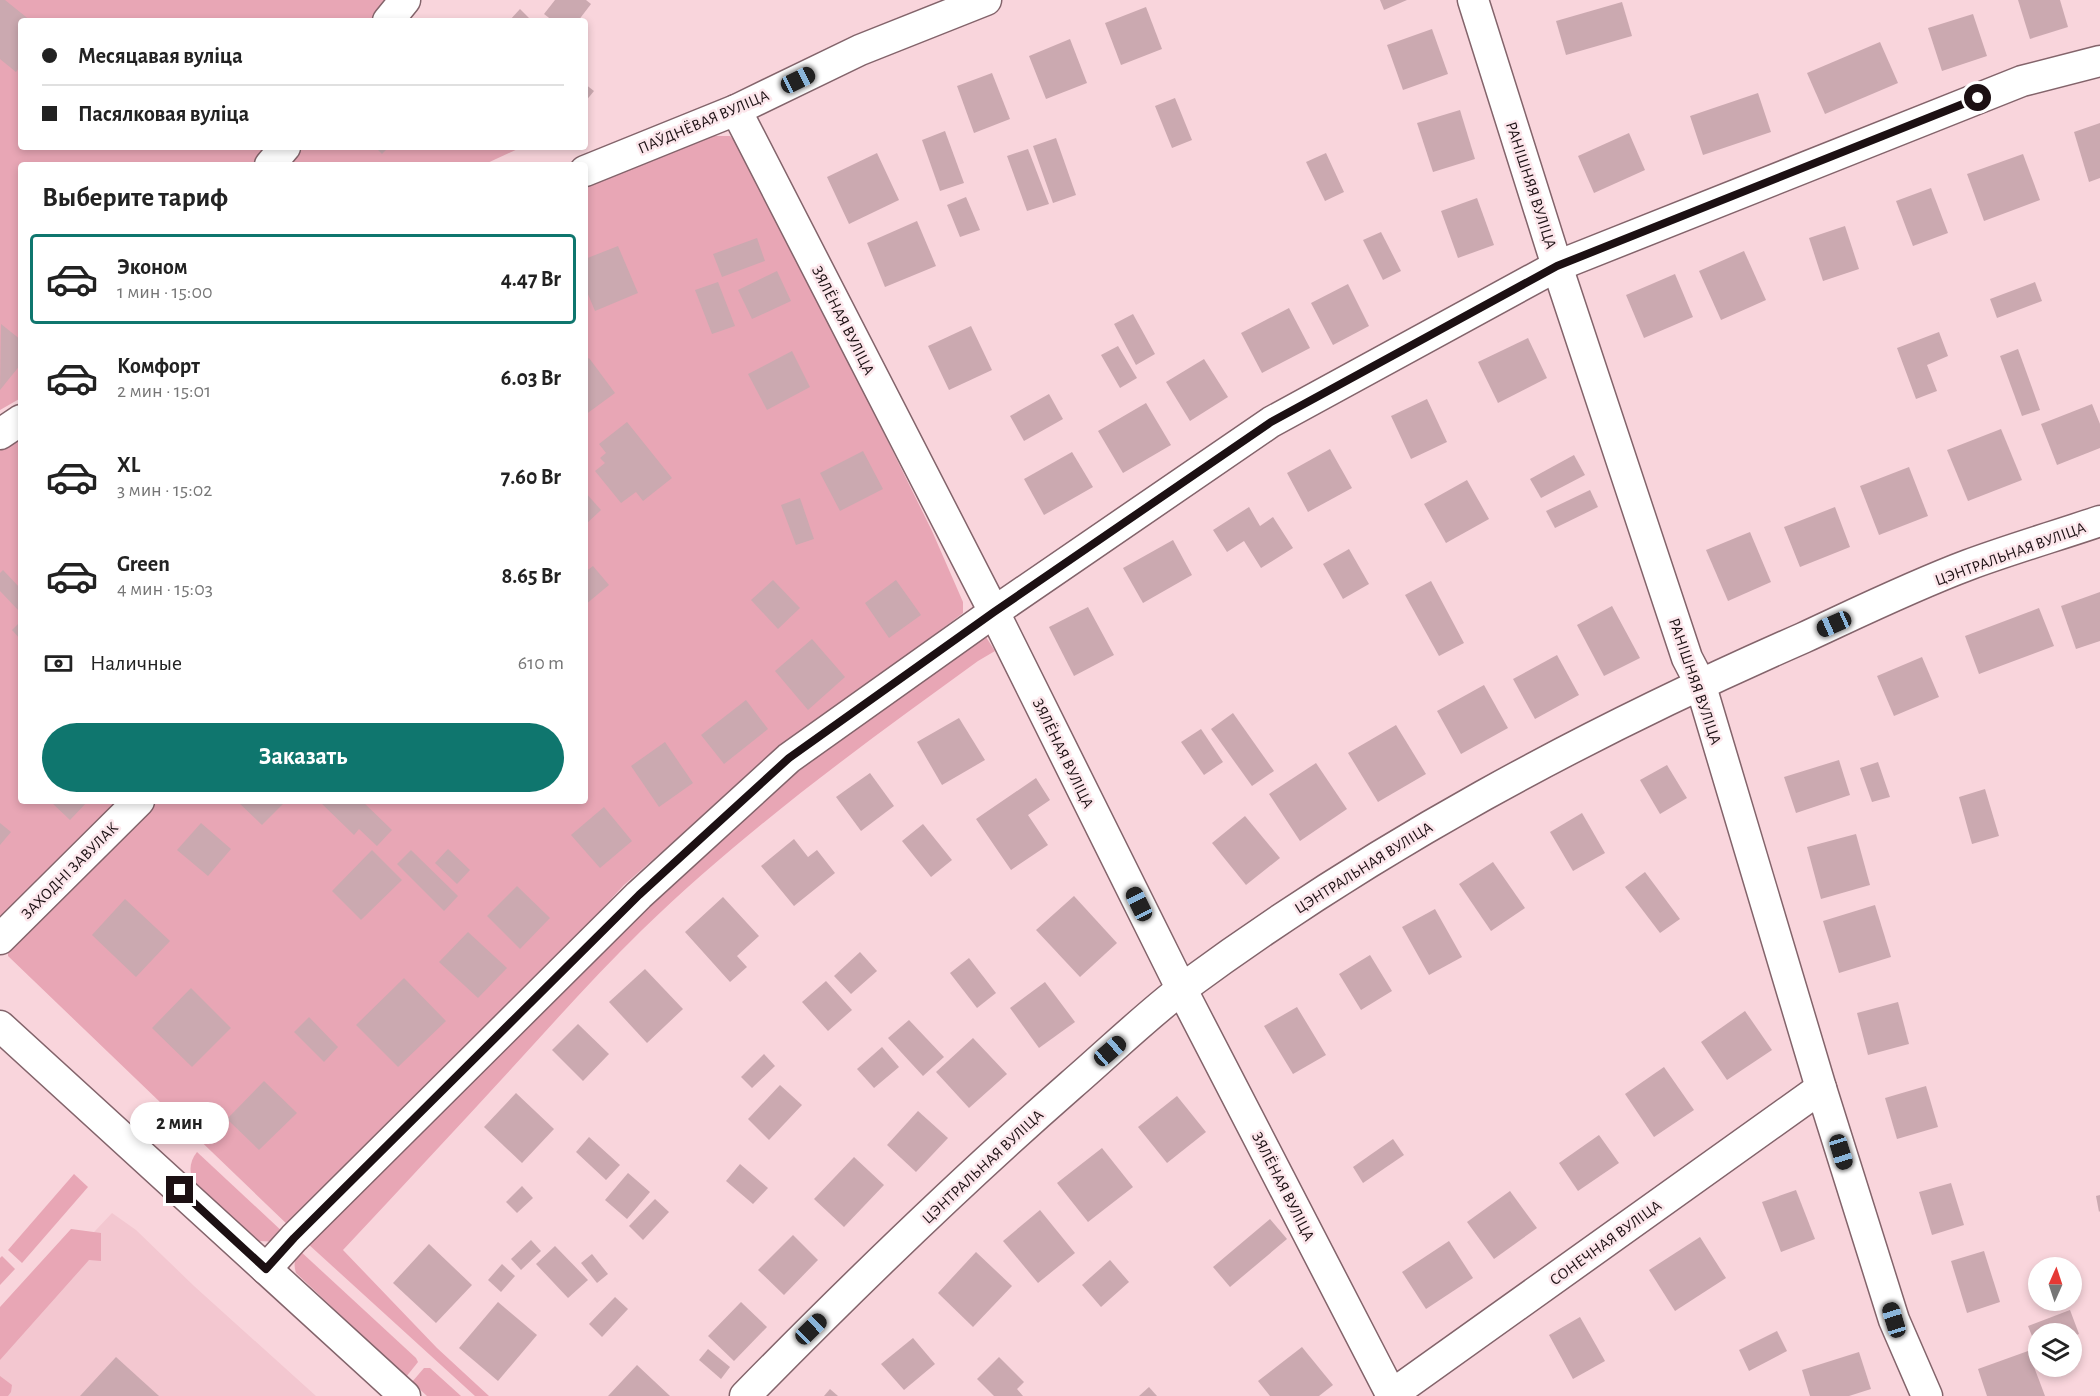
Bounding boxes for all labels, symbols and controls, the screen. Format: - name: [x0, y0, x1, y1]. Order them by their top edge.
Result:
- text: Месяцавая вуліца: [78, 45, 243, 67]
- car: [778, 64, 818, 96]
- route start: [1964, 84, 1991, 111]
- street label: ПАЎДНЁВАЯ ВУЛІЦА: [635, 85, 772, 157]
- text: Пасялковая вуліца: [78, 103, 249, 125]
- street label: РАНІШНЯЯ ВУЛІЦА: [1503, 120, 1559, 251]
- text: Выберите тариф: [42, 184, 228, 211]
- icon: car: [45, 252, 99, 306]
- text: Эконом: [117, 256, 188, 278]
- street label: ЗЯЛЁНАЯ ВУЛІЦА: [809, 263, 879, 378]
- text: 4.47 Br: [501, 268, 561, 290]
- text: 1 мин · 15:00: [117, 282, 213, 302]
- icon: car: [45, 351, 99, 405]
- text: Комфорт: [117, 355, 200, 377]
- text: 6.03 Br: [501, 367, 561, 389]
- text: 2 мин · 15:01: [117, 381, 211, 401]
- icon: car: [45, 450, 99, 504]
- text: XL: [117, 454, 140, 476]
- text: 7.60 Br: [501, 466, 561, 488]
- text: 3 мин · 15:02: [117, 480, 212, 500]
- street label: ЦЭНТРАЛЬНАЯ ВУЛІЦА: [1933, 519, 2088, 589]
- icon: car: [45, 549, 99, 603]
- text: Green: [117, 553, 170, 575]
- text: 8.65 Br: [501, 565, 561, 587]
- text: 4 мин · 15:03: [117, 579, 213, 599]
- car: [1814, 608, 1854, 640]
- street label: РАНІШНЯЯ ВУЛІЦА: [1666, 616, 1724, 747]
- icon: cash: [42, 647, 75, 680]
- text: Наличные: [90, 652, 182, 674]
- text: 610 m: [518, 653, 564, 673]
- street label: ЗЯЛЁНАЯ ВУЛІЦА: [1030, 695, 1099, 811]
- button: Заказать: [42, 723, 564, 792]
- street label: ЗАХОДНІ ЗАВУЛАК: [18, 819, 121, 922]
- street label: ЦЭНТРАЛЬНАЯ ВУЛІЦА: [1292, 819, 1436, 917]
- car: [1123, 884, 1155, 924]
- car: [1091, 1032, 1129, 1070]
- callout: 2 мин: [130, 1103, 230, 1145]
- street label: ЦЭНТРАЛЬНАЯ ВУЛІЦА: [919, 1106, 1047, 1227]
- text: 2 мин: [156, 1113, 203, 1133]
- street label: ЗЯЛЁНАЯ ВУЛІЦА: [1249, 1129, 1319, 1244]
- car: [1827, 1132, 1855, 1172]
- route end: [166, 1176, 193, 1203]
- street label: СОНЕЧНАЯ ВУЛІЦА: [1547, 1197, 1665, 1289]
- north arrow: [2028, 1257, 2082, 1311]
- map controls: [2028, 1257, 2082, 1377]
- car: [1880, 1300, 1908, 1340]
- car: [792, 1310, 830, 1348]
- button: layers: [2028, 1323, 2082, 1377]

